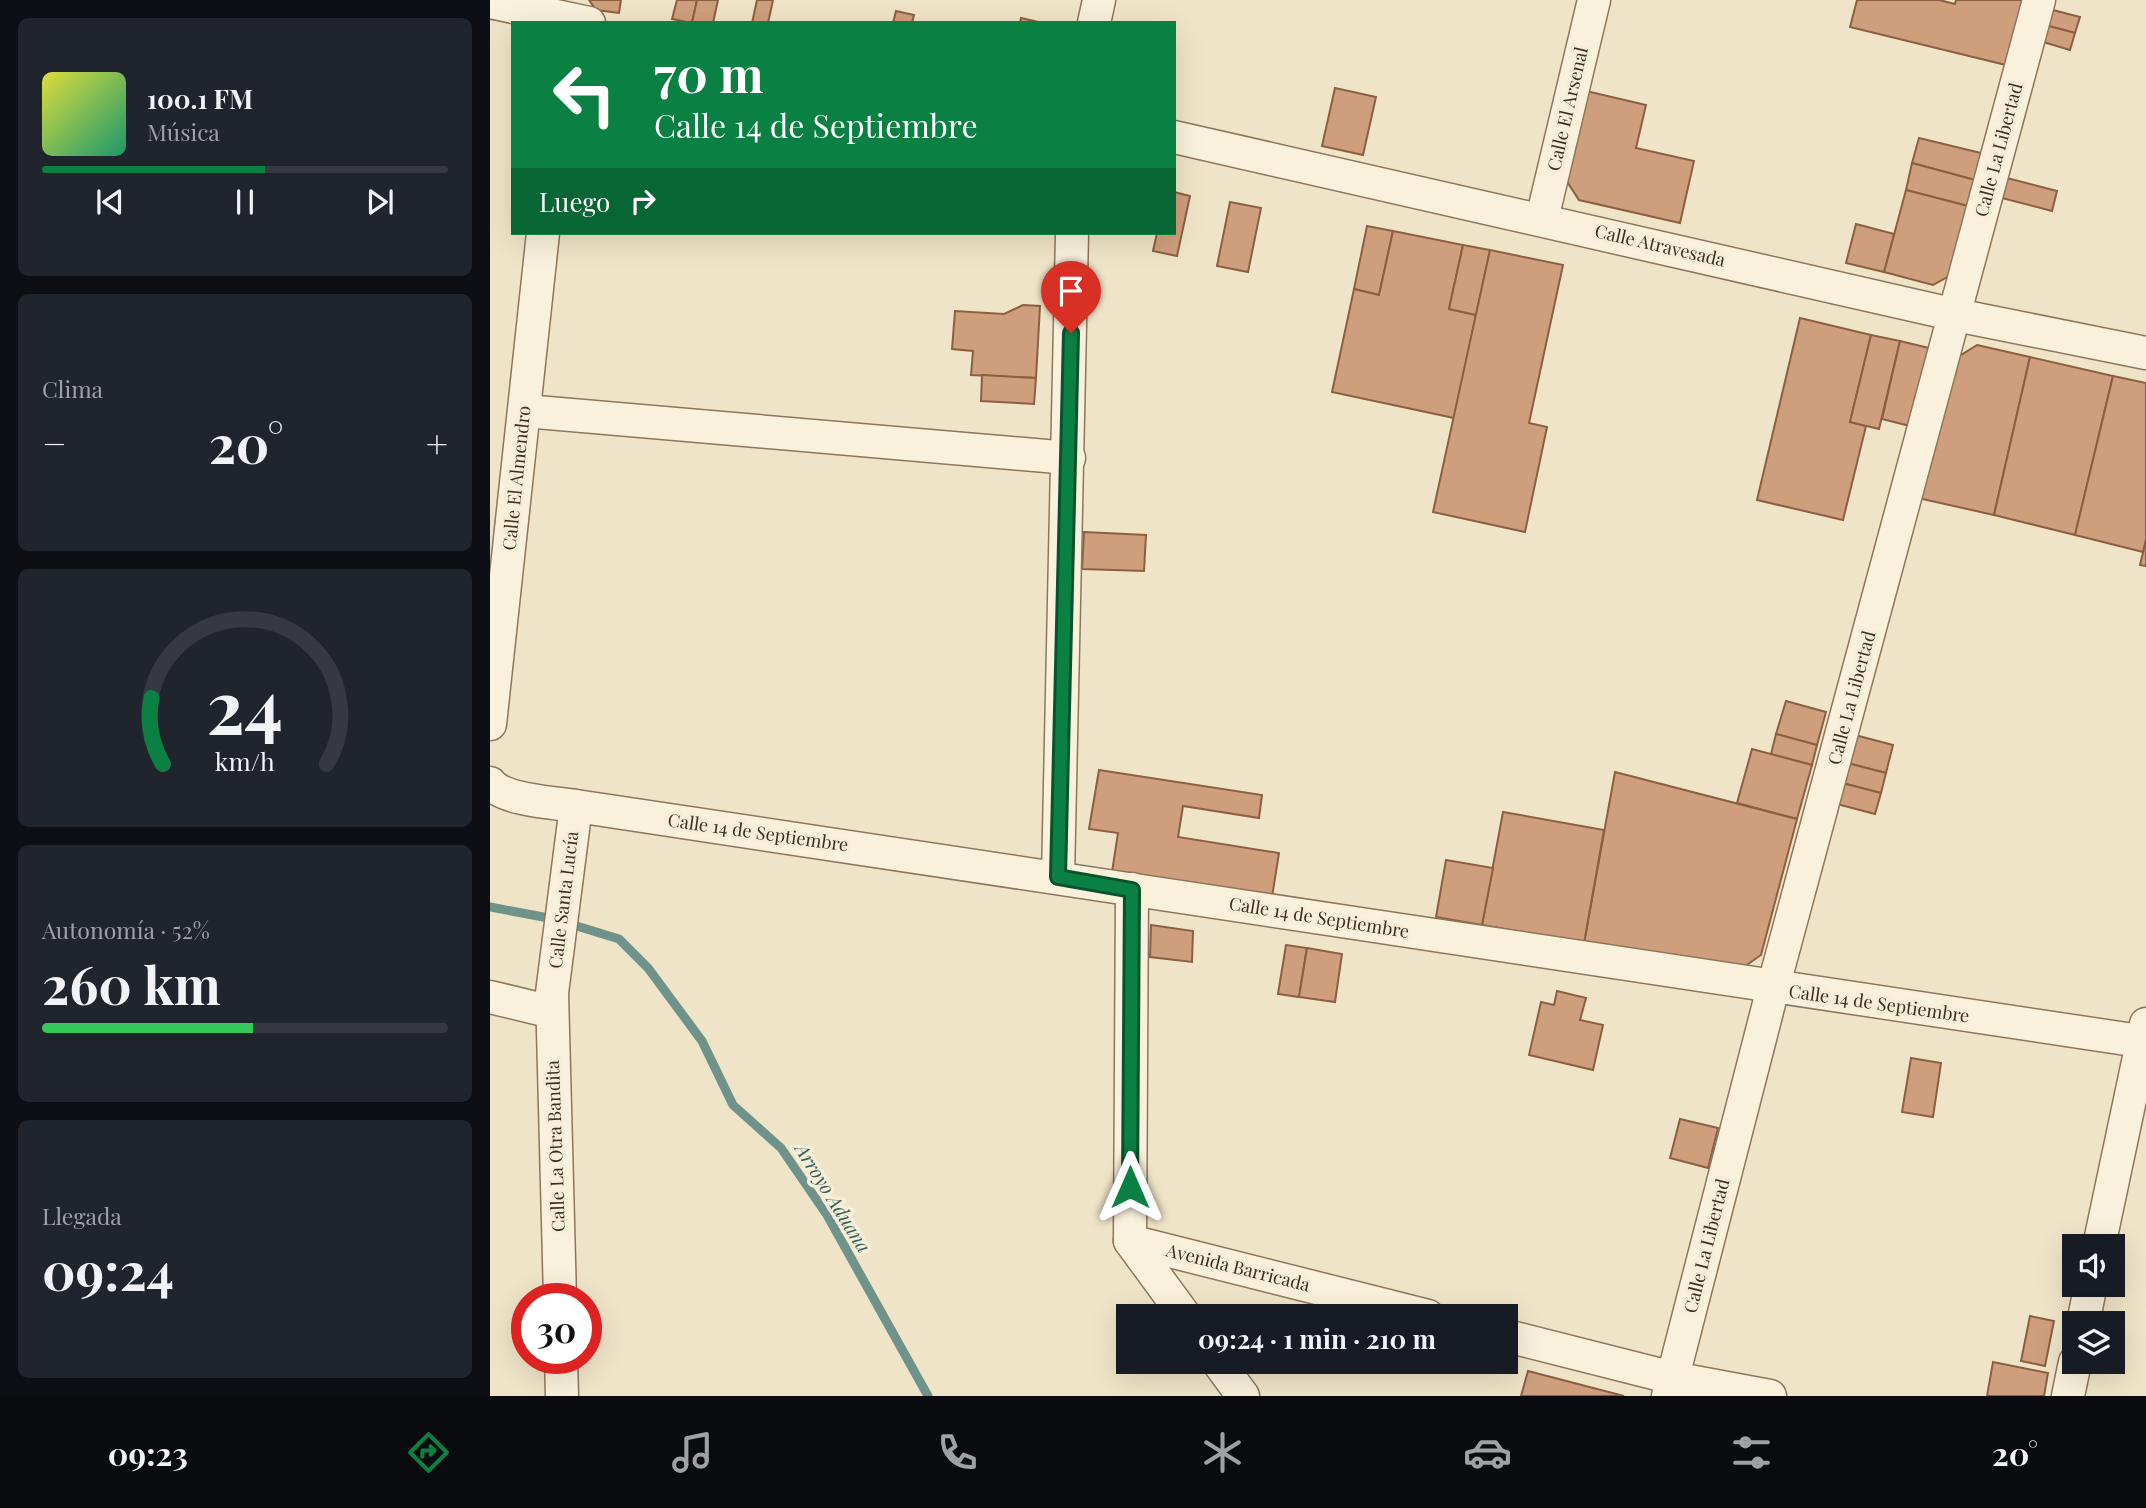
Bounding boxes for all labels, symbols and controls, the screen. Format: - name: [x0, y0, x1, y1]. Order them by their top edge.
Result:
- text: 70 m: [654, 40, 764, 105]
- street label: Calle El Arsenal: [1541, 44, 1593, 173]
- icon: left: [539, 49, 630, 140]
- street label: Calle La Libertad: [1969, 80, 2028, 219]
- text: 100.1 FM: [147, 81, 253, 116]
- text: Calle 14 de Septiembre: [654, 103, 978, 146]
- text: Música: [147, 116, 220, 147]
- icon: right: [624, 182, 662, 220]
- icon: previous: [91, 183, 129, 221]
- icon: pause: [226, 183, 264, 221]
- icon: next: [361, 183, 399, 221]
- text: Luego: [539, 184, 610, 219]
- street label: Calle Atravesada: [1593, 218, 1728, 272]
- pin: [1041, 261, 1101, 333]
- icon: arrive: [1052, 272, 1090, 310]
- text: Clima: [42, 373, 103, 404]
- street label: Calle El Almendro: [496, 404, 536, 551]
- text: 20°: [209, 408, 284, 477]
- text: −: [42, 417, 67, 468]
- text: +: [426, 417, 448, 468]
- street label: Calle La Libertad: [1822, 628, 1881, 767]
- text: 24: [207, 655, 283, 752]
- text: km/h: [215, 744, 275, 777]
- street label: Calle 14 de Septiembre: [666, 807, 850, 857]
- street label: Calle Santa Lucía: [543, 830, 583, 970]
- street label: Calle 14 de Septiembre: [1227, 891, 1411, 943]
- text: Autonomía · 52%: [42, 914, 210, 945]
- text: 260 km: [42, 949, 221, 1018]
- street label: Calle 14 de Septiembre: [1787, 978, 1971, 1028]
- street label: Calle La Otra Bandita: [540, 1060, 570, 1232]
- water label: Arroyo Aduana: [789, 1136, 878, 1257]
- position arrow: [1093, 1150, 1167, 1224]
- street label: Calle La Libertad: [1678, 1175, 1734, 1316]
- text: Llegada: [42, 1200, 122, 1231]
- map controls: [2062, 1234, 2125, 1374]
- button: sound: [2062, 1234, 2125, 1297]
- text: 09:24: [42, 1235, 174, 1304]
- street label: Avenida Barricada: [1163, 1237, 1313, 1297]
- speed limit sign: 30: [511, 1283, 602, 1374]
- button: layers: [2062, 1311, 2125, 1374]
- text: 09:24 · 1 min · 210 m: [1198, 1321, 1436, 1356]
- icon: directions: [404, 1428, 453, 1477]
- icon: music: [668, 1428, 717, 1477]
- icon: phone: [933, 1428, 982, 1477]
- icon: climate: [1198, 1428, 1247, 1477]
- icon: car: [1463, 1428, 1512, 1477]
- icon: filters: [1727, 1428, 1776, 1477]
- text: 09:23: [108, 1431, 188, 1474]
- text: 20°: [1992, 1431, 2038, 1474]

